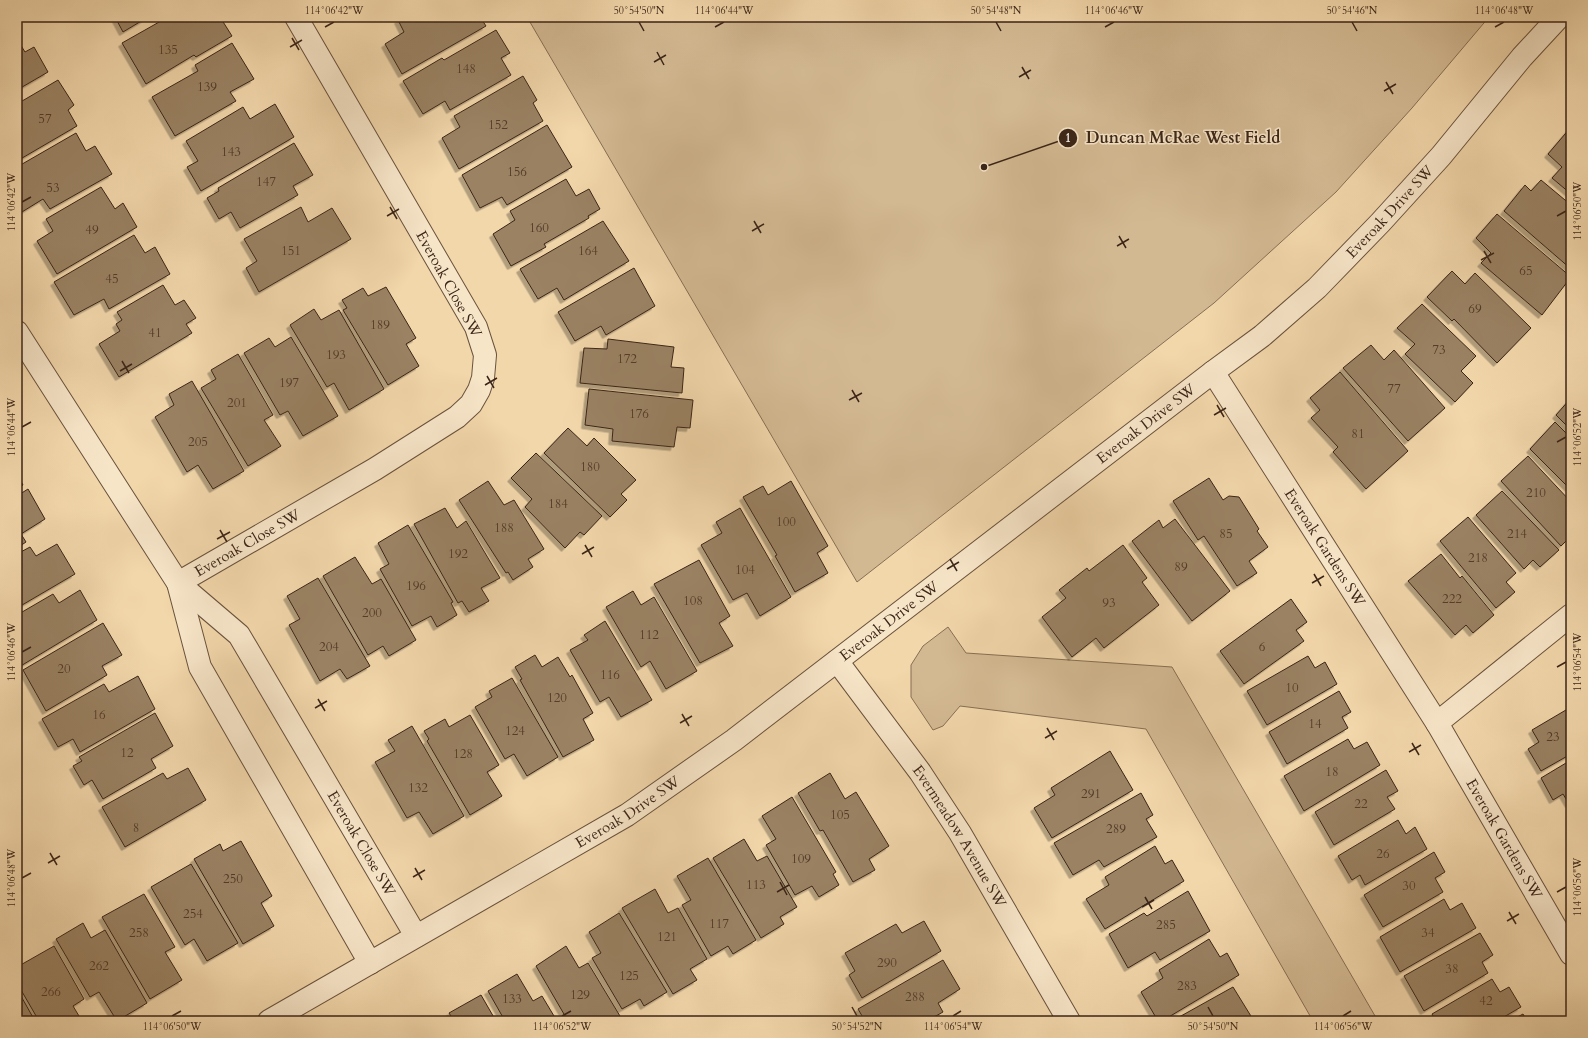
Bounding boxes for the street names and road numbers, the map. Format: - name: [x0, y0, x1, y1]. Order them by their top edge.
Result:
- street label: Everoak Drive SW: [1341, 160, 1438, 262]
- street label: Everoak Close SW: [411, 227, 487, 341]
- street label: Everoak Drive SW: [1092, 379, 1200, 468]
- street label: Everoak Gardens SW: [1280, 485, 1370, 610]
- street label: Everoak Close SW: [191, 504, 304, 581]
- street label: Everoak Drive SW: [835, 576, 943, 666]
- street label: Evermeadow Avenue SW: [908, 761, 1011, 911]
- street label: Everoak Drive SW: [572, 771, 684, 853]
- street label: Everoak Gardens SW: [1461, 775, 1547, 903]
- street label: Everoak Close SW: [323, 787, 401, 900]

